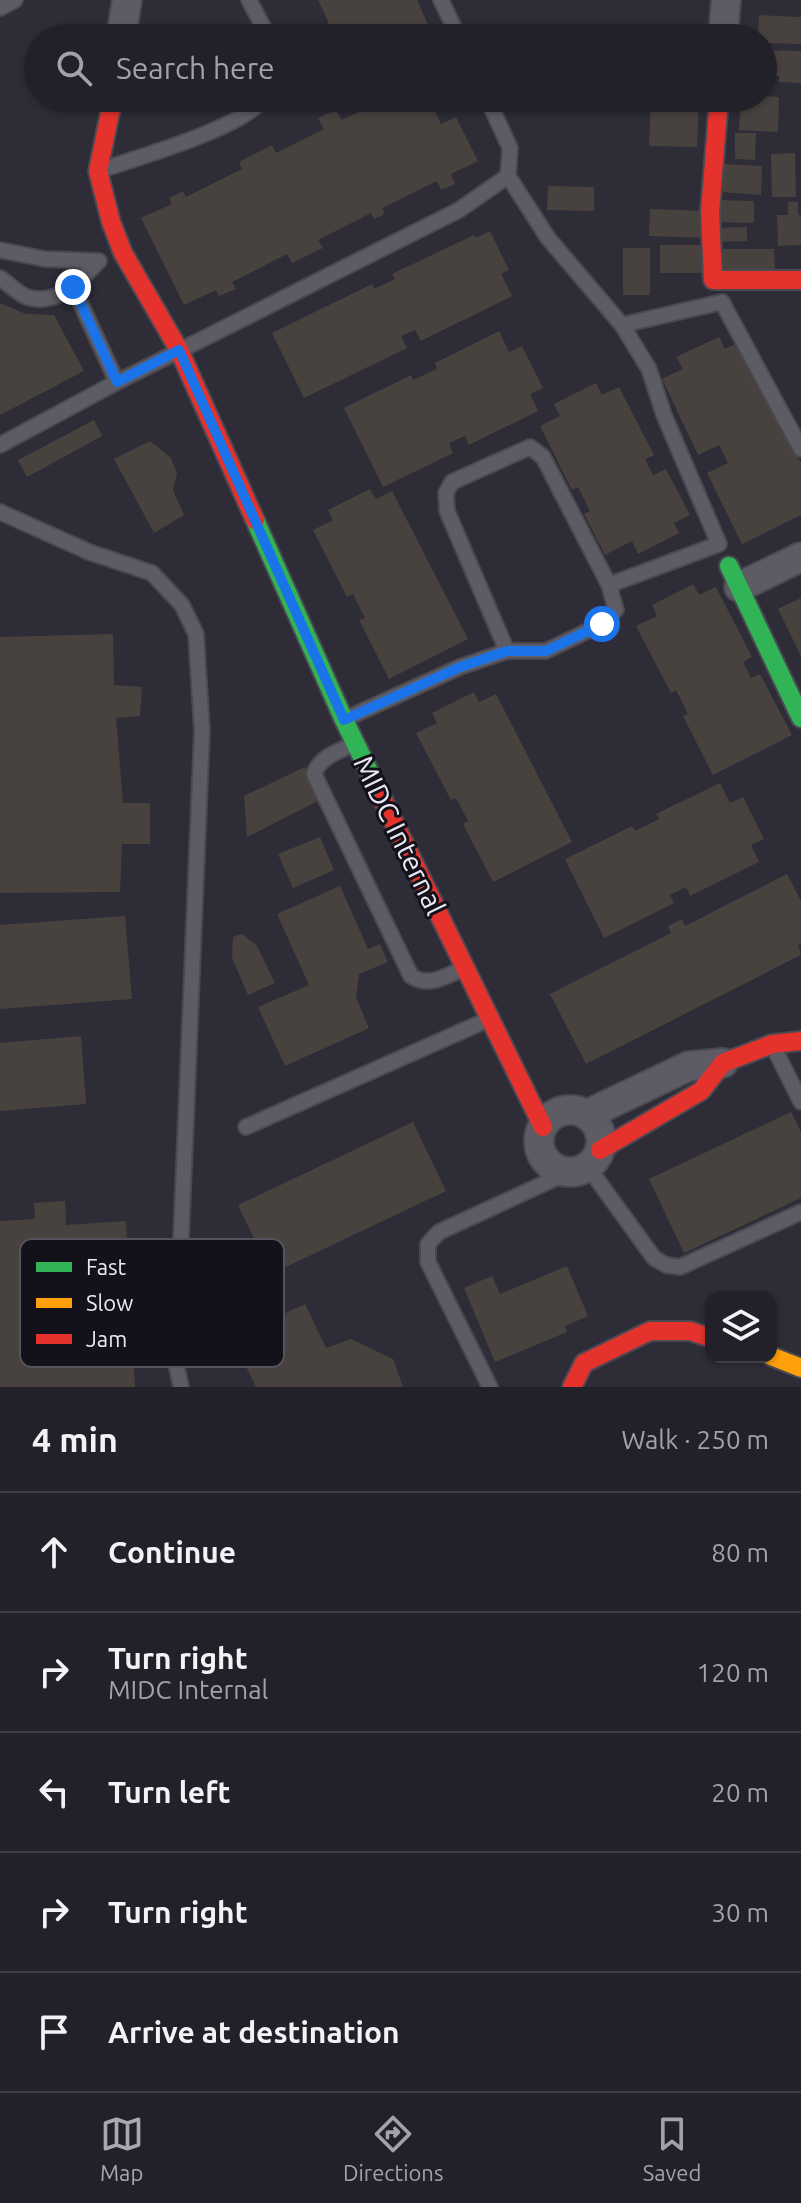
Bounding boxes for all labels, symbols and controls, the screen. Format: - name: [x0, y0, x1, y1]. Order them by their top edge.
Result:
- search box: [24, 24, 777, 112]
- icon: search: [52, 46, 96, 90]
- text: Search here: [116, 51, 275, 85]
- route end: [55, 269, 91, 305]
- route start: [584, 606, 620, 642]
- street label: MIDC Internal: [348, 751, 452, 919]
- legend: [20, 1239, 284, 1367]
- text: Fast: [86, 1254, 127, 1279]
- text: Slow: [86, 1290, 133, 1315]
- map controls: [705, 1291, 777, 1363]
- button: layers: [705, 1291, 777, 1363]
- text: Jam: [86, 1326, 127, 1351]
- text: 4 min: [32, 1420, 118, 1458]
- text: Walk · 250 m: [621, 1425, 769, 1454]
- icon: ahead: [32, 1530, 76, 1574]
- text: Continue: [108, 1535, 236, 1569]
- text: 80 m: [711, 1538, 769, 1567]
- text: Turn right: [108, 1641, 248, 1675]
- icon: right: [32, 1650, 76, 1694]
- text: 120 m: [697, 1658, 769, 1687]
- text: MIDC Internal: [108, 1675, 268, 1704]
- icon: left: [32, 1770, 76, 1814]
- text: Turn left: [108, 1775, 230, 1809]
- text: 20 m: [711, 1778, 769, 1807]
- icon: right: [32, 1890, 76, 1934]
- text: Turn right: [108, 1895, 248, 1929]
- text: 30 m: [711, 1898, 769, 1927]
- icon: arrive: [32, 2010, 76, 2054]
- text: Arrive at destination: [108, 2015, 400, 2049]
- tab: Map: [100, 2112, 144, 2185]
- tab: Directions: [343, 2112, 443, 2185]
- tab: Saved: [643, 2112, 701, 2185]

